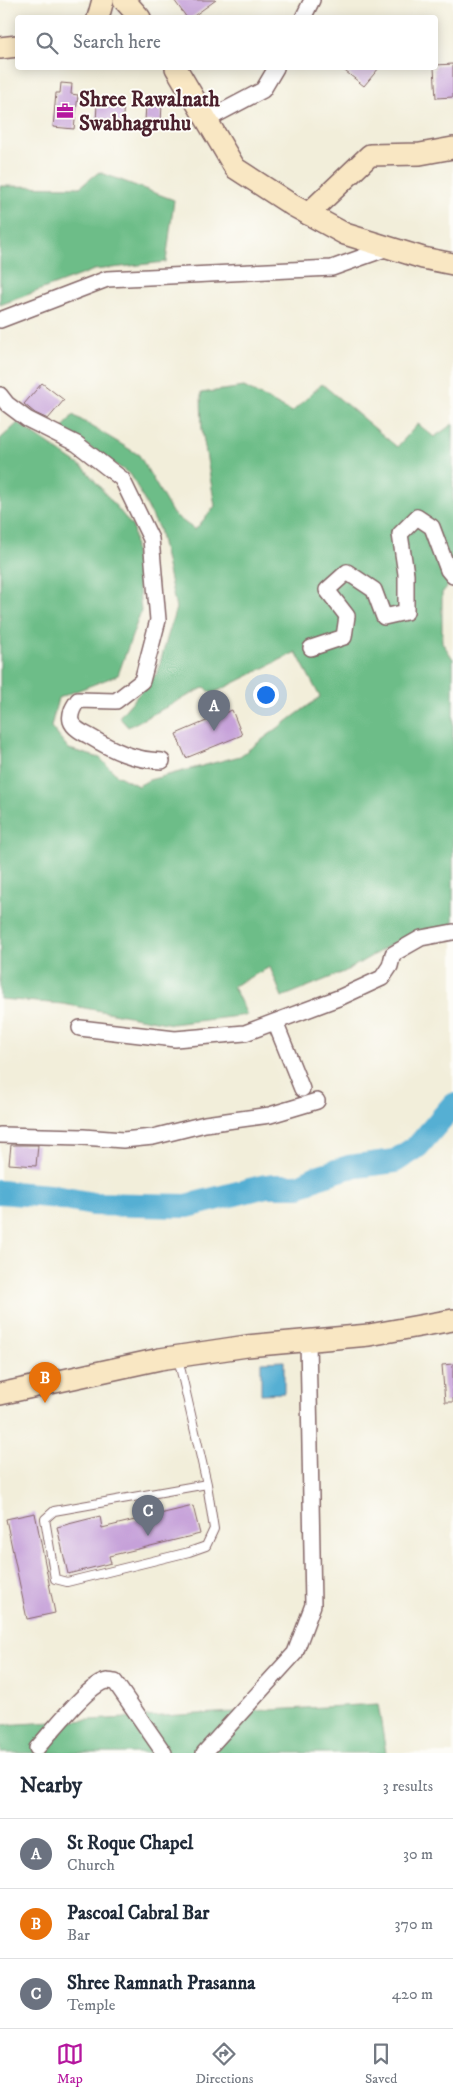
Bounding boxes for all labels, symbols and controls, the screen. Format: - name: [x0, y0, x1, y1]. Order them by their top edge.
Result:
- search box: [15, 15, 438, 70]
- icon: search: [33, 29, 61, 57]
- text: Search here: [73, 31, 161, 54]
- place label: Shree Rawalnath Swabhagruhu: [79, 87, 221, 137]
- office icon: Shree Rawalnath Swabhagruhu: [55, 101, 75, 121]
- your location: [253, 682, 279, 708]
- pin: A: [198, 690, 230, 731]
- pin: B: [29, 1362, 61, 1403]
- pin: C: [132, 1495, 164, 1536]
- text: Nearby: [20, 1773, 82, 1799]
- text: 3 results: [383, 1776, 433, 1796]
- text: St Roque Chapel: [67, 1832, 193, 1855]
- text: A: [31, 1844, 41, 1864]
- text: 30 m: [403, 1844, 433, 1864]
- text: Church: [67, 1855, 115, 1875]
- text: Pascoal Cabral Bar: [67, 1902, 209, 1925]
- text: B: [31, 1914, 41, 1934]
- text: 370 m: [395, 1914, 433, 1934]
- text: Bar: [67, 1925, 90, 1945]
- text: Shree Ramnath Prasanna: [67, 1972, 255, 1995]
- text: C: [31, 1984, 41, 2004]
- text: 420 m: [392, 1984, 433, 2004]
- text: Temple: [67, 1995, 115, 2015]
- tab: Map: [56, 2040, 84, 2088]
- tab: Directions: [195, 2040, 253, 2088]
- tab: Saved: [365, 2040, 397, 2088]

